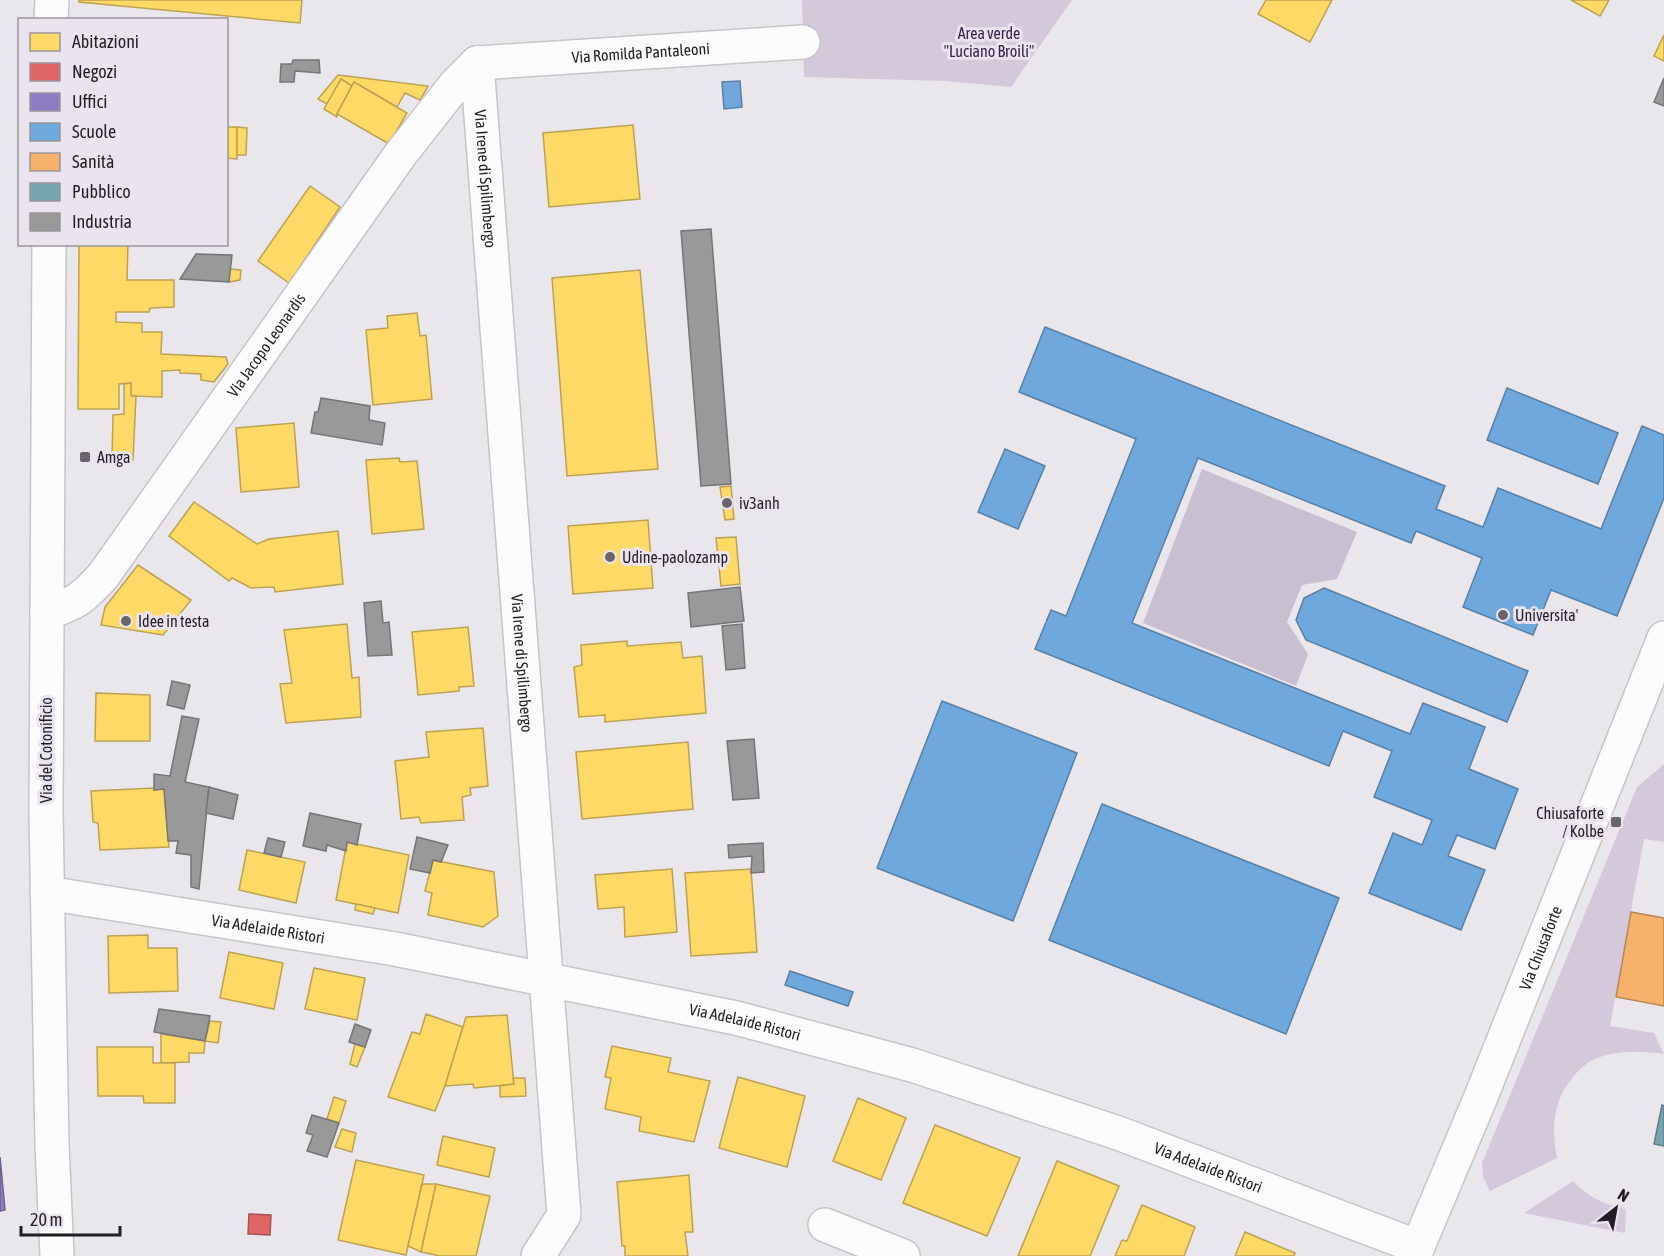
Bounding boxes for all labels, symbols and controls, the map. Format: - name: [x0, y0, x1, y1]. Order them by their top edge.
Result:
- legend: [18, 18, 228, 246]
- park label: Area verde "Luciano Broili": [944, 24, 1034, 60]
- text: Abitazioni: [72, 31, 139, 52]
- street label: Via Romilda Pantaleoni: [571, 39, 710, 66]
- text: Negozi: [72, 61, 117, 82]
- text: Uffici: [72, 91, 107, 112]
- street label: Via Irene di Spilimbergo: [472, 109, 500, 248]
- text: Scuole: [72, 121, 116, 142]
- text: Sanità: [72, 151, 114, 172]
- text: Pubblico: [72, 181, 131, 202]
- text: Industria: [72, 211, 132, 232]
- street label: Via Jacopo Leonardis: [223, 290, 309, 400]
- place label: Amga: [97, 448, 130, 467]
- marker: Amga: [78, 450, 92, 464]
- place label: iv3anh: [739, 494, 780, 512]
- marker: iv3anh: [720, 496, 734, 510]
- place label: Udine-paolozamp: [622, 548, 728, 567]
- marker: Udine-paolozamp: [603, 550, 617, 564]
- street label: Via Irene di Spilimbergo: [508, 593, 537, 733]
- place label: Universita': [1515, 606, 1579, 624]
- marker: Universita': [1496, 608, 1510, 622]
- place label: Idee in testa: [138, 612, 209, 630]
- marker: Idee in testa: [119, 614, 133, 628]
- street label: Via del Cotonificio: [37, 697, 55, 803]
- place label: Chiusaforte / Kolbe: [1536, 804, 1604, 840]
- marker: Chiusaforte / Kolbe: [1609, 815, 1623, 829]
- street label: Via Chiusaforte: [1515, 903, 1565, 993]
- street label: Via Adelaide Ristori: [210, 911, 326, 947]
- street label: Via Adelaide Ristori: [688, 1000, 803, 1044]
- street label: Via Adelaide Ristori: [1152, 1139, 1265, 1196]
- north arrow: [1586, 1178, 1646, 1238]
- text: N: [1615, 1185, 1632, 1205]
- scale bar: [21, 1199, 120, 1237]
- text: 20 m: [30, 1209, 62, 1230]

